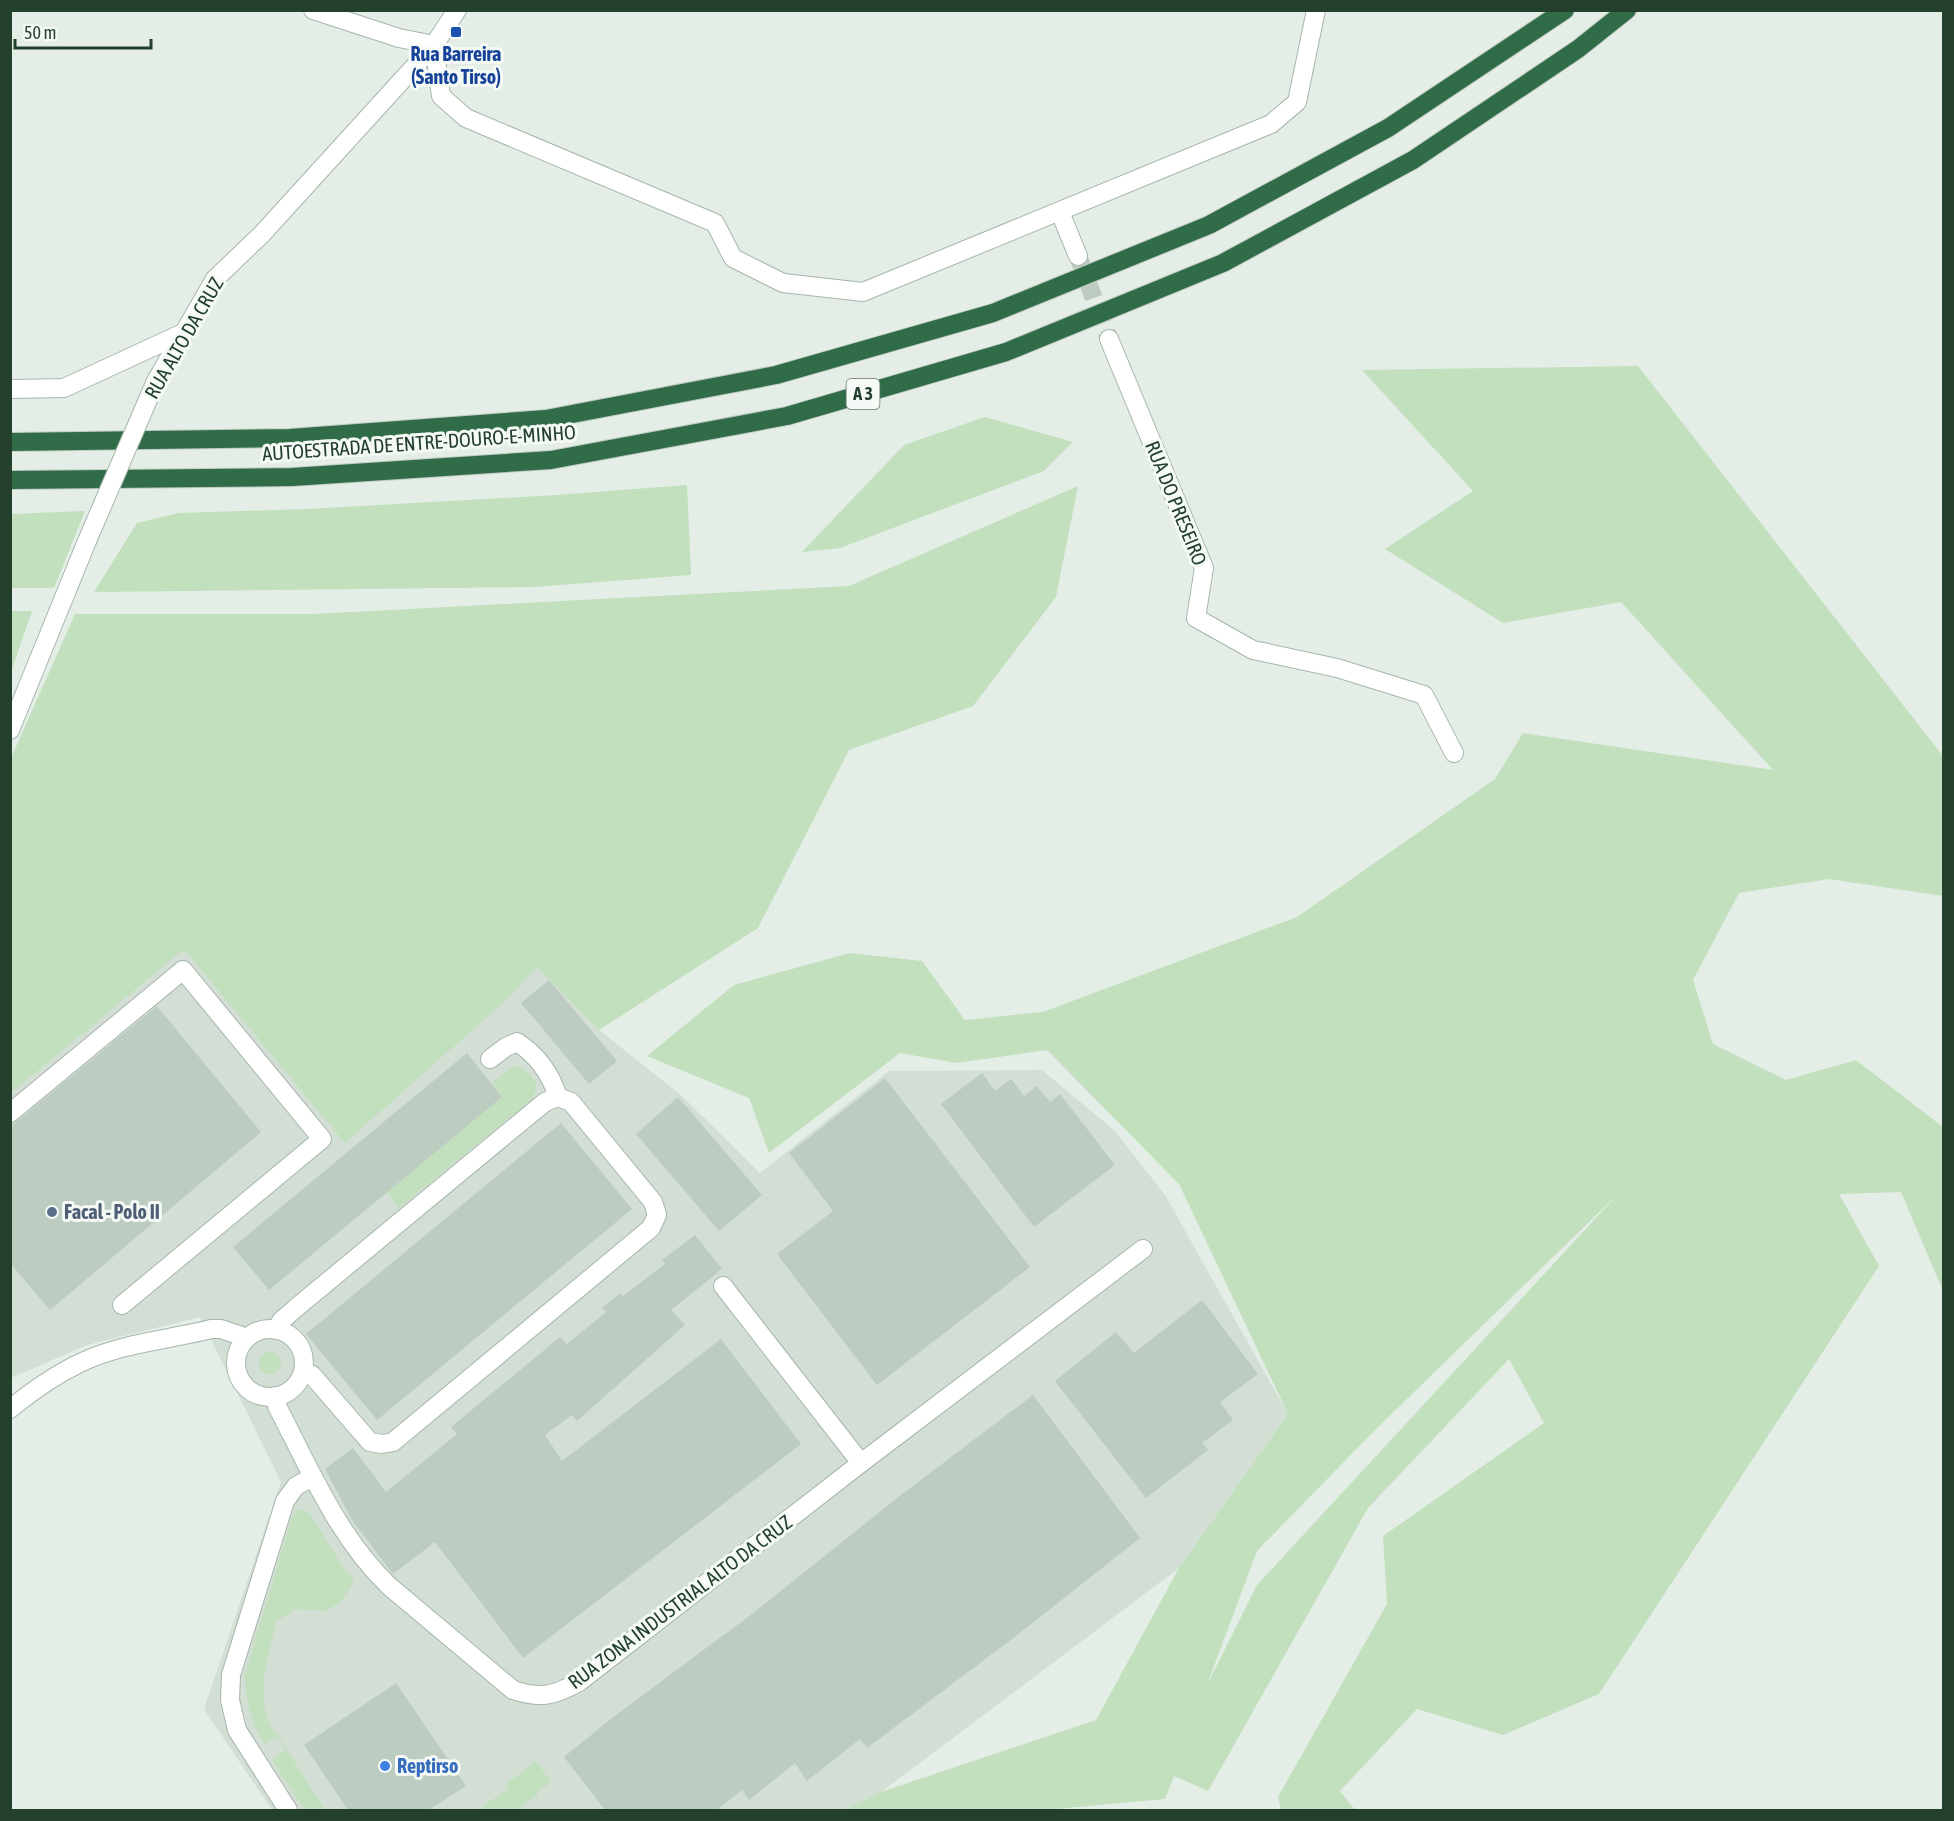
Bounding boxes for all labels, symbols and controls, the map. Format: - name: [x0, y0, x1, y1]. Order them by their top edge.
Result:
- scale bar: [15, 12, 152, 50]
- text: 50 m: [24, 22, 56, 43]
- marker: Rua Barreira (Santo Tirso): [449, 25, 463, 39]
- place label: Rua Barreira (Santo Tirso): [411, 42, 501, 88]
- street label: RUA ALTO DA CRUZ: [140, 273, 228, 403]
- road number: A 3: [846, 379, 880, 409]
- street label: AUTOESTRADA DE ENTRE-DOURO-E-MINHO: [261, 420, 577, 465]
- street label: RUA DO PRESEIRO: [1141, 437, 1212, 568]
- place label: Facal - Polo II: [64, 1200, 160, 1223]
- marker: Facal - Polo II: [45, 1205, 59, 1219]
- street label: RUA ZONA INDUSTRIAL ALTO DA CRUZ: [563, 1510, 796, 1693]
- place label: Reptirso: [397, 1754, 458, 1777]
- marker: Reptirso: [378, 1759, 392, 1773]

